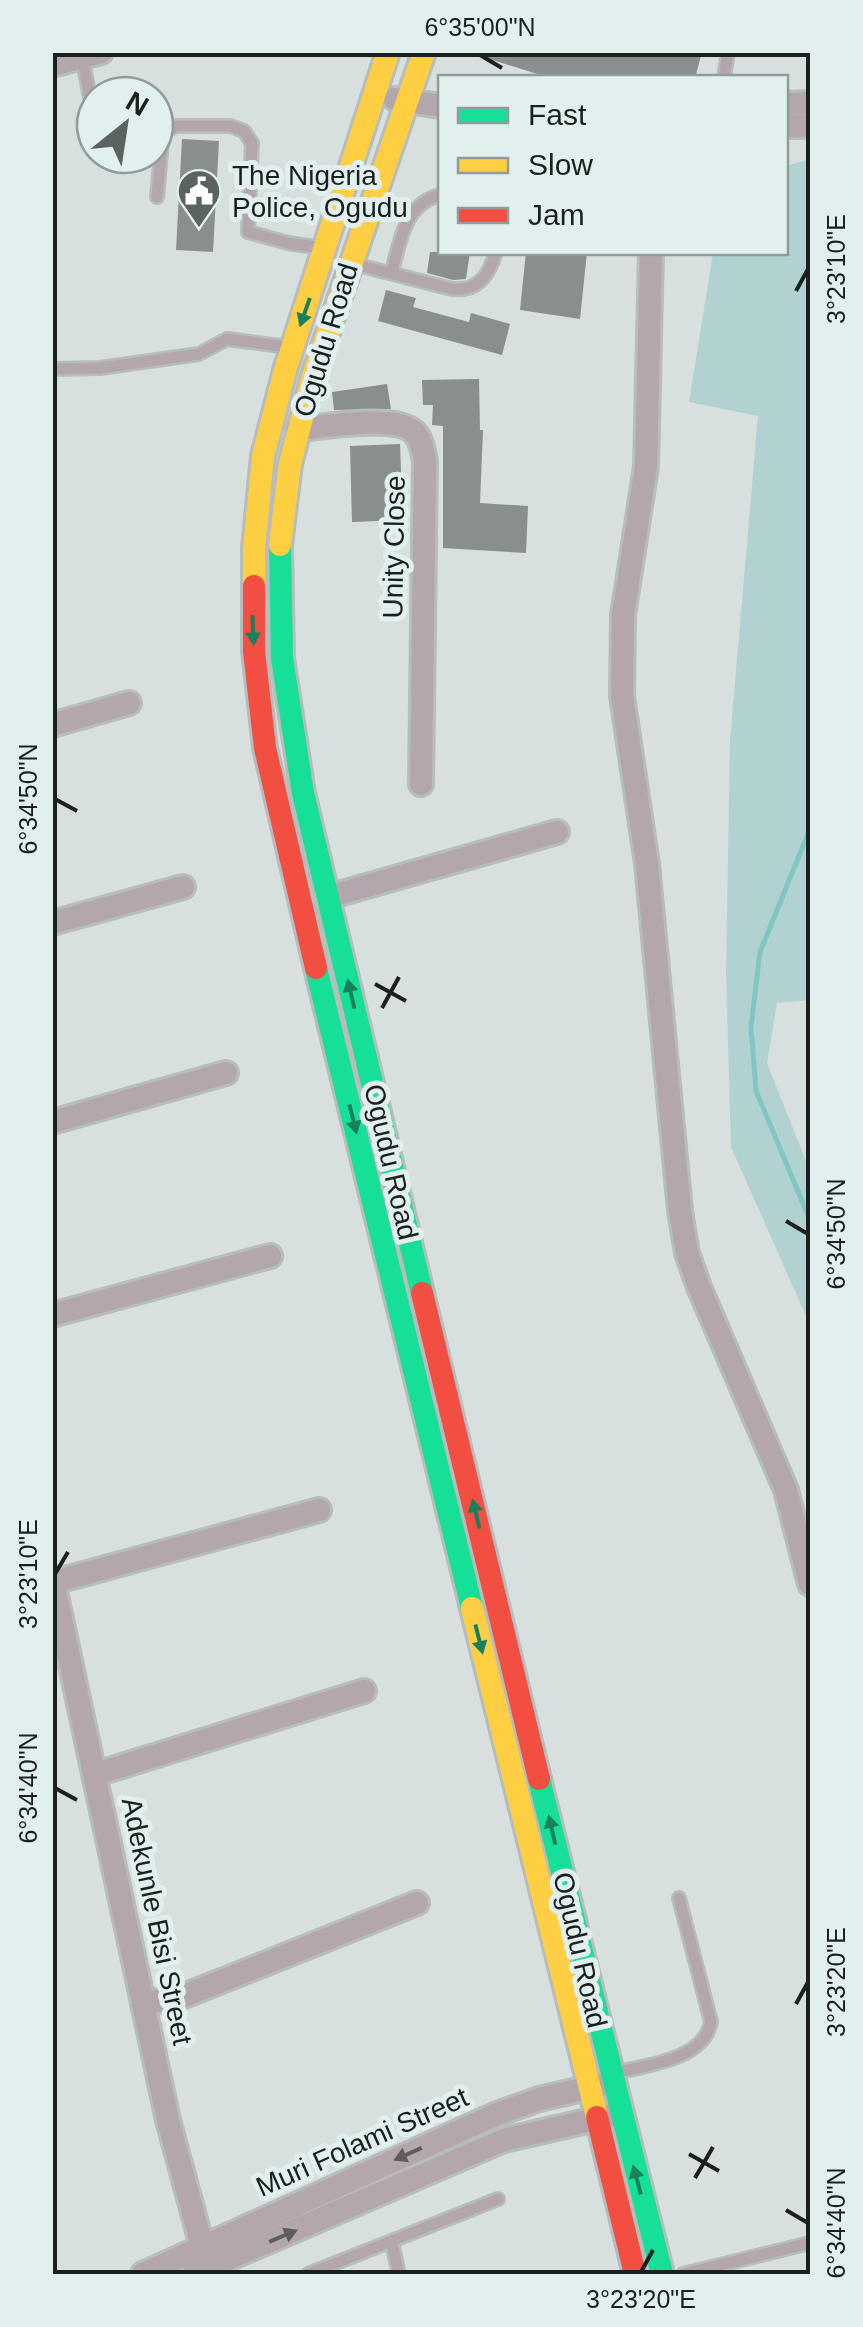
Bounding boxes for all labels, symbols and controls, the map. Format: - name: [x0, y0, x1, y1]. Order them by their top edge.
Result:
- text: 6°35'00"N: [424, 13, 536, 41]
- north arrow: [75, 75, 175, 175]
- legend: [438, 75, 788, 255]
- text: N: [121, 85, 154, 122]
- text: Fast: [528, 98, 587, 131]
- text: Slow: [528, 148, 593, 181]
- place label: The Nigeria Police, Ogudu: [232, 160, 408, 223]
- public building icon: The Nigeria Police, Ogudu: [176, 168, 222, 229]
- text: Jam: [528, 198, 585, 231]
- text: 3°23'10"E: [822, 214, 850, 324]
- street label: Ogudu Road: [288, 260, 364, 420]
- one-way arrow: [296, 297, 311, 327]
- street label: Unity Close: [377, 475, 411, 619]
- one-way arrow: [245, 615, 261, 647]
- text: 6°34'50"N: [14, 743, 42, 855]
- one-way arrow: [343, 978, 358, 1009]
- street label: Ogudu Road: [358, 1081, 424, 1243]
- one-way arrow: [346, 1104, 361, 1135]
- text: 6°34'50"N: [822, 1178, 850, 1290]
- one-way arrow: [468, 1498, 483, 1529]
- text: 3°23'10"E: [14, 1519, 42, 1629]
- one-way arrow: [472, 1624, 487, 1655]
- text: 6°34'40"N: [14, 1732, 42, 1844]
- street label: Adekunle Bisi Street: [116, 1794, 198, 2048]
- one-way arrow: [543, 1814, 559, 1845]
- street label: Ogudu Road: [547, 1869, 613, 2031]
- text: 3°23'20"E: [822, 1927, 850, 2037]
- street label: Muri Folami Street: [251, 2081, 473, 2203]
- one-way arrow: [393, 2146, 422, 2163]
- one-way arrow: [629, 2164, 644, 2195]
- text: 6°34'40"N: [822, 2167, 850, 2279]
- one-way arrow: [268, 2228, 297, 2244]
- text: 3°23'20"E: [586, 2285, 696, 2313]

